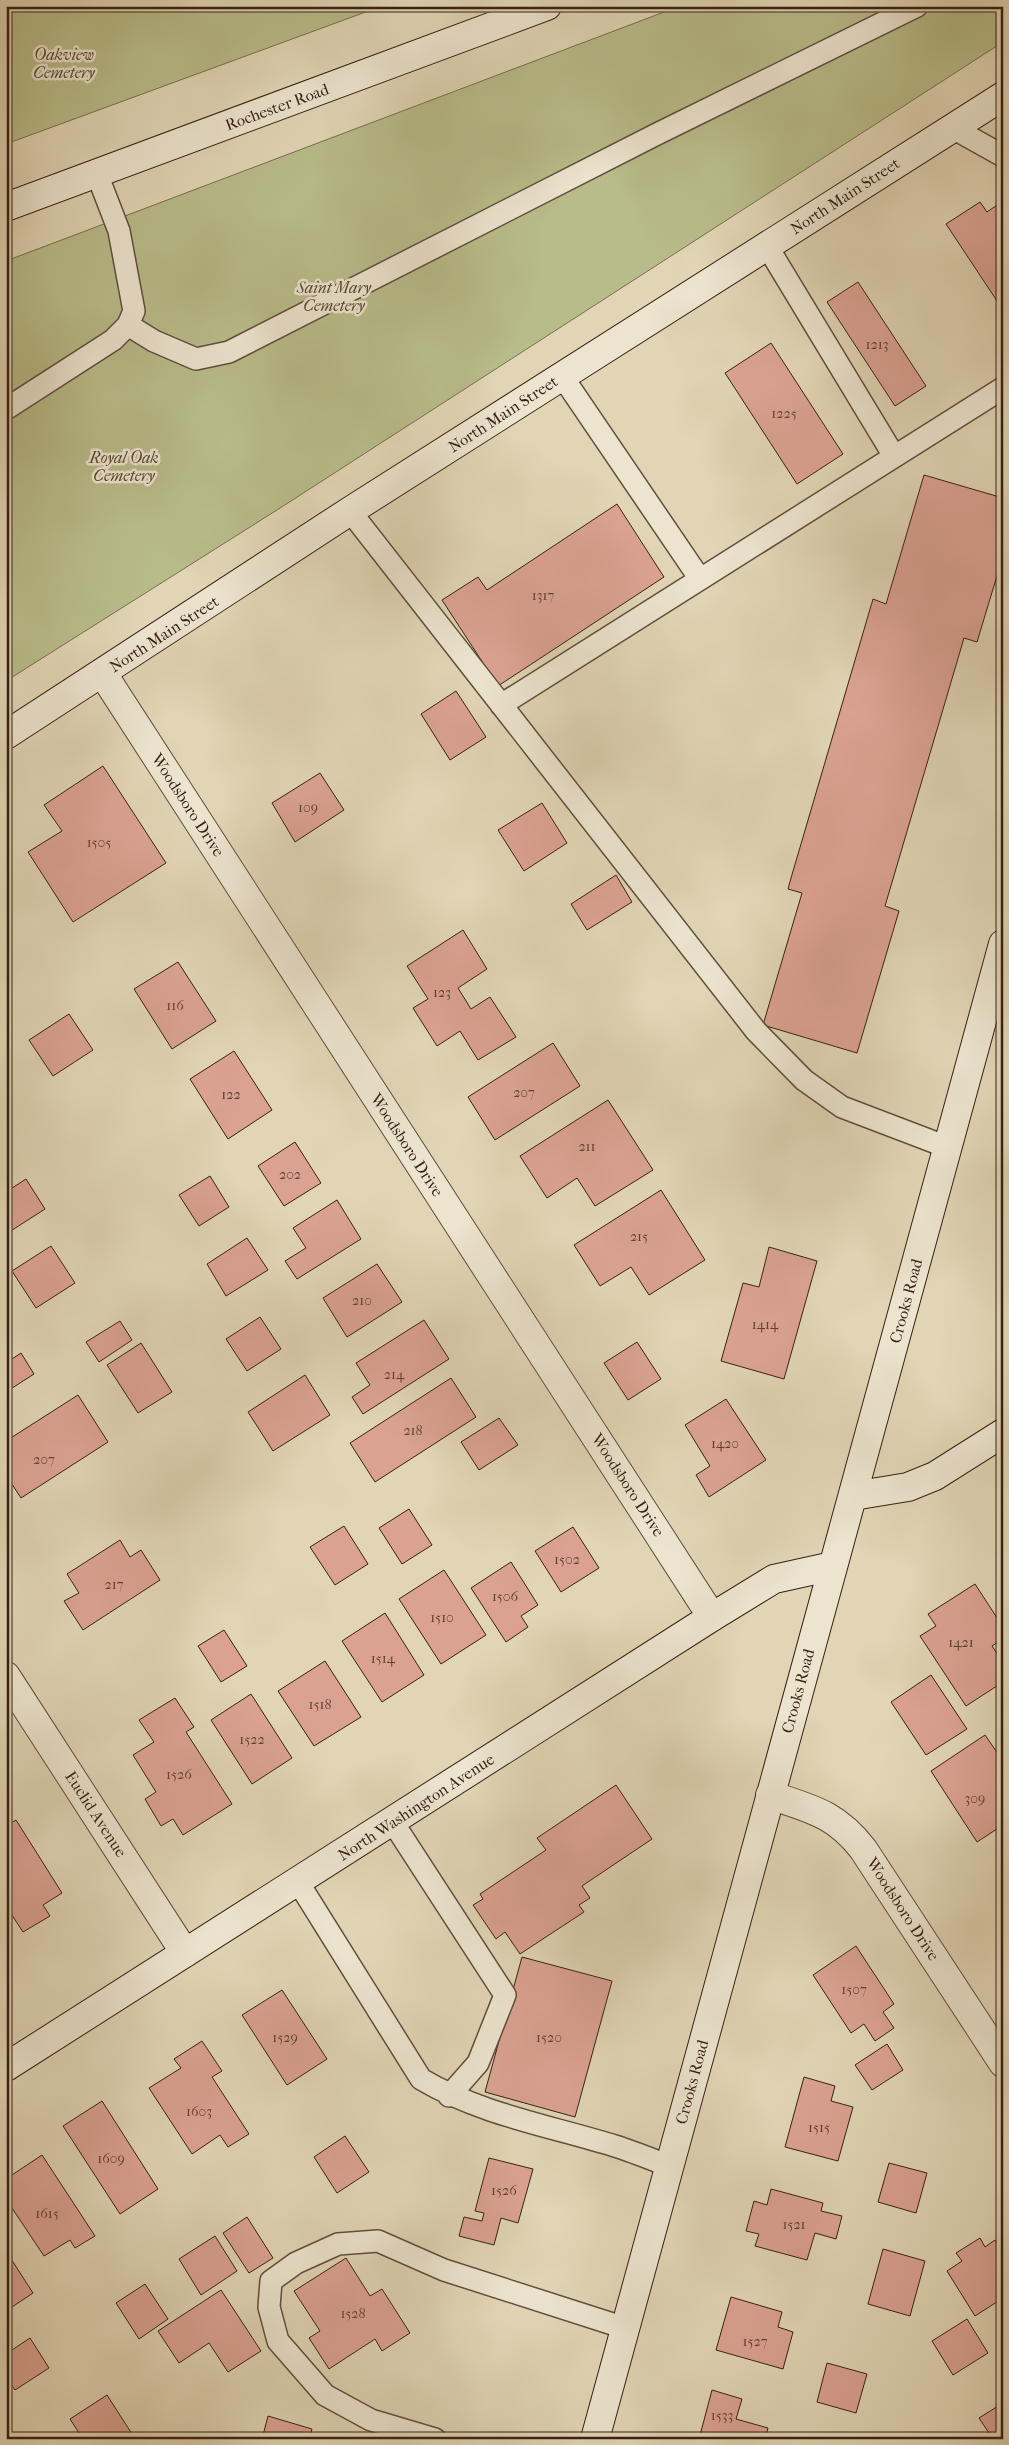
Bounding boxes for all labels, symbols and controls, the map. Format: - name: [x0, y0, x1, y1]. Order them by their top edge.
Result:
- park label: Oakview Cemetery: [33, 45, 95, 82]
- street label: Rochester Road: [223, 79, 332, 135]
- street label: North Main Street: [787, 153, 903, 238]
- park label: Saint Mary Cemetery: [296, 278, 372, 315]
- house number: 1213: [866, 336, 888, 353]
- street label: North Main Street: [445, 371, 561, 456]
- house number: 1225: [771, 405, 797, 422]
- park label: Royal Oak Cemetery: [88, 448, 159, 485]
- house number: 1317: [532, 587, 554, 604]
- street label: North Main Street: [106, 591, 222, 676]
- street label: Woodsboro Drive: [147, 749, 228, 860]
- house number: 109: [298, 799, 318, 816]
- house number: 1505: [87, 834, 111, 851]
- house number: 123: [433, 984, 451, 1001]
- house number: 116: [166, 997, 184, 1014]
- house number: 207: [513, 1084, 535, 1101]
- house number: 122: [221, 1086, 241, 1103]
- street label: Woodsboro Drive: [366, 1089, 447, 1200]
- house number: 211: [578, 1138, 596, 1155]
- house number: 202: [279, 1166, 301, 1183]
- house number: 215: [630, 1228, 648, 1245]
- street label: Crooks Road: [886, 1256, 926, 1345]
- house number: 210: [352, 1292, 372, 1309]
- house number: 1414: [752, 1316, 779, 1333]
- house number: 214: [384, 1366, 405, 1383]
- house number: 218: [403, 1422, 423, 1439]
- street label: Woodsboro Drive: [587, 1429, 668, 1540]
- house number: 1420: [711, 1435, 739, 1452]
- house number: 207: [33, 1451, 55, 1468]
- house number: 1502: [554, 1551, 580, 1568]
- house number: 217: [105, 1576, 124, 1593]
- house number: 1506: [492, 1588, 519, 1605]
- house number: 1510: [430, 1609, 454, 1626]
- house number: 1421: [948, 1634, 974, 1651]
- street label: Crooks Road: [778, 1646, 818, 1735]
- house number: 1514: [371, 1650, 396, 1667]
- house number: 1518: [308, 1696, 332, 1713]
- house number: 1522: [239, 1731, 265, 1748]
- street label: North Washington Avenue: [334, 1749, 498, 1865]
- house number: 1526: [166, 1766, 192, 1783]
- street label: Euclid Avenue: [61, 1767, 131, 1861]
- house number: 309: [965, 1790, 985, 1807]
- street label: Woodsboro Drive: [862, 1853, 943, 1964]
- house number: 1507: [841, 1981, 867, 1998]
- house number: 1529: [272, 2029, 298, 2046]
- house number: 1520: [536, 2029, 562, 2046]
- street label: Crooks Road: [672, 2037, 712, 2126]
- house number: 1603: [186, 2103, 212, 2120]
- house number: 1515: [808, 2119, 830, 2136]
- house number: 1609: [97, 2150, 125, 2167]
- house number: 1526: [491, 2182, 517, 2199]
- house number: 1615: [35, 2205, 59, 2222]
- house number: 1521: [782, 2216, 806, 2233]
- house number: 1528: [340, 2305, 366, 2322]
- house number: 1527: [743, 2333, 768, 2350]
- house number: 1533: [711, 2407, 733, 2424]

